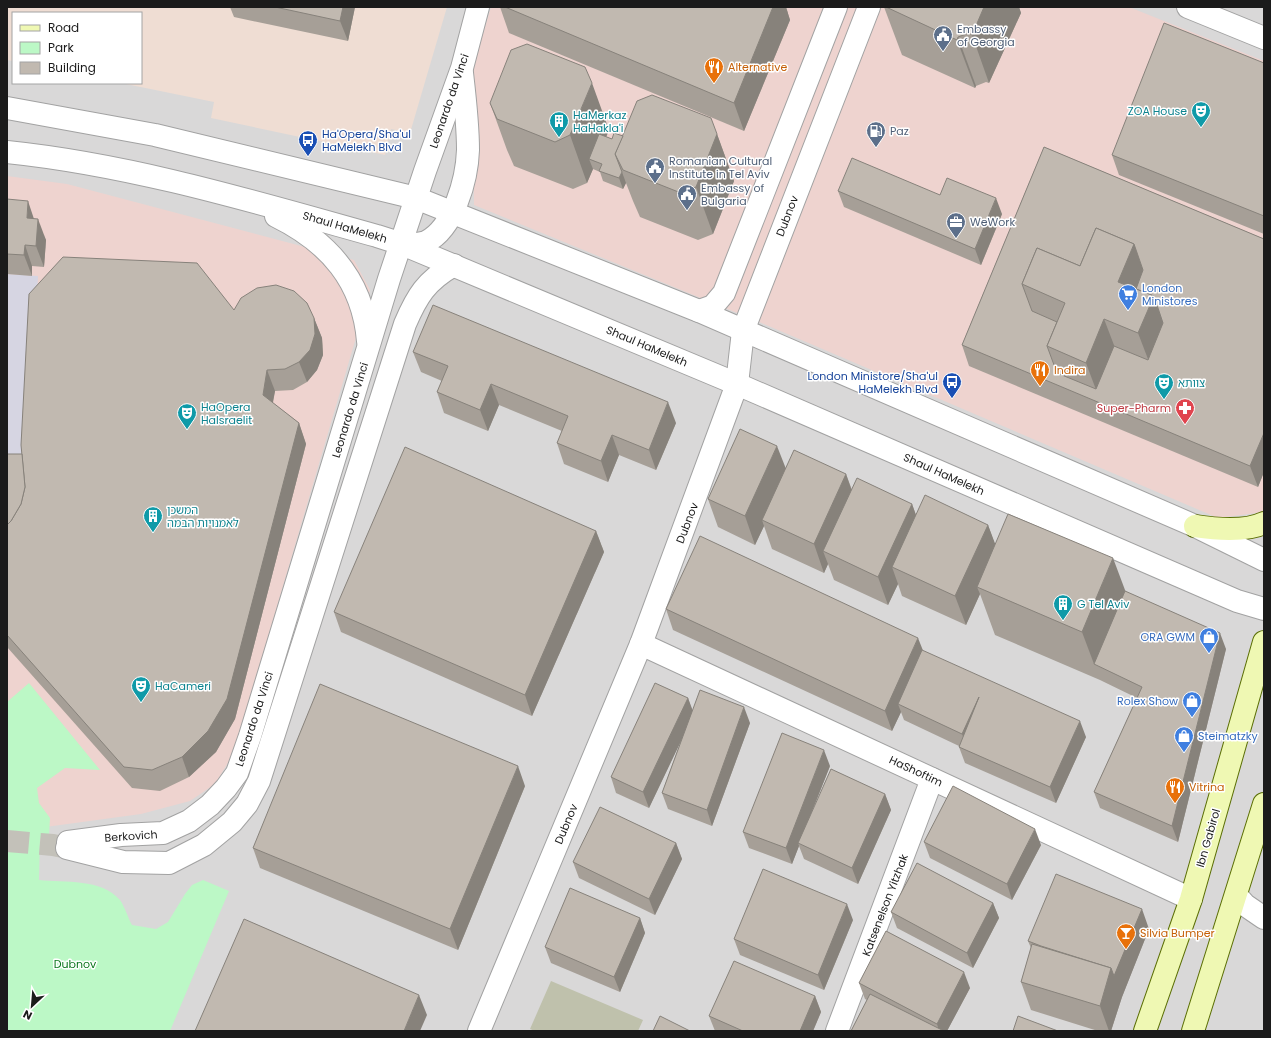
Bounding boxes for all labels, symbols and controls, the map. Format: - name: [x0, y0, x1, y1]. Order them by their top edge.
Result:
- legend: [12, 12, 142, 84]
- text: Road: [48, 19, 79, 36]
- place label: Embassy of Georgia: [957, 21, 1015, 50]
- public building icon: Embassy of Georgia: [932, 24, 954, 52]
- text: Park: [48, 39, 75, 56]
- street label: Leonardo da Vinci: [425, 51, 473, 150]
- restaurant icon: Alternative: [703, 56, 725, 84]
- text: Building: [48, 59, 96, 76]
- place label: Alternative: [728, 59, 787, 75]
- theatre icon: ZOA House: [1190, 100, 1212, 128]
- place label: ZOA House: [1128, 103, 1187, 119]
- place label: HaMerkaz HaHakla'i: [573, 107, 627, 136]
- building icon: HaMerkaz HaHakla'i: [548, 110, 570, 138]
- fuel station icon: Paz: [865, 120, 887, 148]
- place label: Paz: [890, 123, 909, 139]
- place label: Ha'Opera/Sha'ul HaMelekh Blvd: [322, 126, 411, 155]
- bus stop icon: Ha'Opera/Sha'ul HaMelekh Blvd: [297, 129, 319, 157]
- place label: Romanian Cultural Institute in Tel Aviv: [669, 153, 772, 182]
- public building icon: Romanian Cultural Institute in Tel Aviv: [644, 156, 666, 184]
- place label: Embassy of Bulgaria: [701, 180, 764, 209]
- public building icon: Embassy of Bulgaria: [676, 183, 698, 211]
- street label: Dubnov: [772, 193, 802, 239]
- street label: Shaul HaMelekh: [301, 207, 389, 247]
- office icon: WeWork: [945, 211, 967, 239]
- place label: WeWork: [970, 214, 1015, 230]
- place label: London Ministores: [1142, 280, 1198, 309]
- supermarket icon: London Ministores: [1117, 283, 1139, 311]
- street label: Shaul HaMelekh: [604, 322, 690, 370]
- restaurant icon: Indira: [1029, 359, 1051, 387]
- street label: Leonardo da Vinci: [328, 360, 372, 460]
- place label: Indira: [1054, 362, 1085, 378]
- place label: London Ministore/Sha'ul HaMelekh Blvd: [807, 368, 938, 397]
- bus stop icon: London Ministore/Sha'ul HaMelekh Blvd: [941, 371, 963, 399]
- theatre icon: צוותא: [1153, 372, 1175, 400]
- place label: צוותא: [1178, 375, 1205, 391]
- pharmacy icon: Super-Pharm: [1174, 397, 1196, 425]
- place label: HaOpera HaIsraelit: [201, 399, 252, 428]
- place label: Super-Pharm: [1097, 400, 1171, 416]
- theatre icon: HaOpera HaIsraelit: [176, 402, 198, 430]
- street label: Shaul HaMelekh: [901, 449, 987, 499]
- street label: Dubnov: [672, 500, 702, 546]
- place label: המשכן לאמנויות הבמה: [167, 502, 239, 531]
- building icon: המשכן לאמנויות הבמה: [142, 505, 164, 533]
- building icon: G Tel Aviv: [1052, 593, 1074, 621]
- place label: G Tel Aviv: [1077, 596, 1130, 612]
- shop icon: ORA GWM: [1198, 626, 1220, 654]
- place label: ORA GWM: [1141, 629, 1195, 645]
- street label: Leonardo da Vinci: [231, 669, 277, 769]
- theatre icon: HaCameri: [130, 675, 152, 703]
- place label: HaCameri: [155, 678, 211, 694]
- shop icon: Rolex Show: [1181, 690, 1203, 718]
- place label: Rolex Show: [1117, 693, 1178, 709]
- shop icon: Steimatzky: [1173, 725, 1195, 753]
- place label: Steimatzky: [1198, 728, 1258, 744]
- street label: HaShoftim: [887, 752, 945, 790]
- restaurant icon: Vitrina: [1164, 776, 1186, 804]
- place label: Vitrina: [1189, 779, 1224, 795]
- street label: Dubnov: [550, 801, 582, 847]
- street label: Ibn Gabirol: [1192, 807, 1224, 869]
- street label: Berkovich: [104, 826, 158, 846]
- street label: Katsenelson Yitzhak: [858, 851, 912, 958]
- bar icon: Silvia Bumper: [1115, 922, 1137, 950]
- place label: Silvia Bumper: [1140, 925, 1215, 941]
- park label: Dubnov: [54, 956, 97, 972]
- north arrow: [12, 986, 52, 1026]
- text: N: [20, 1006, 35, 1024]

